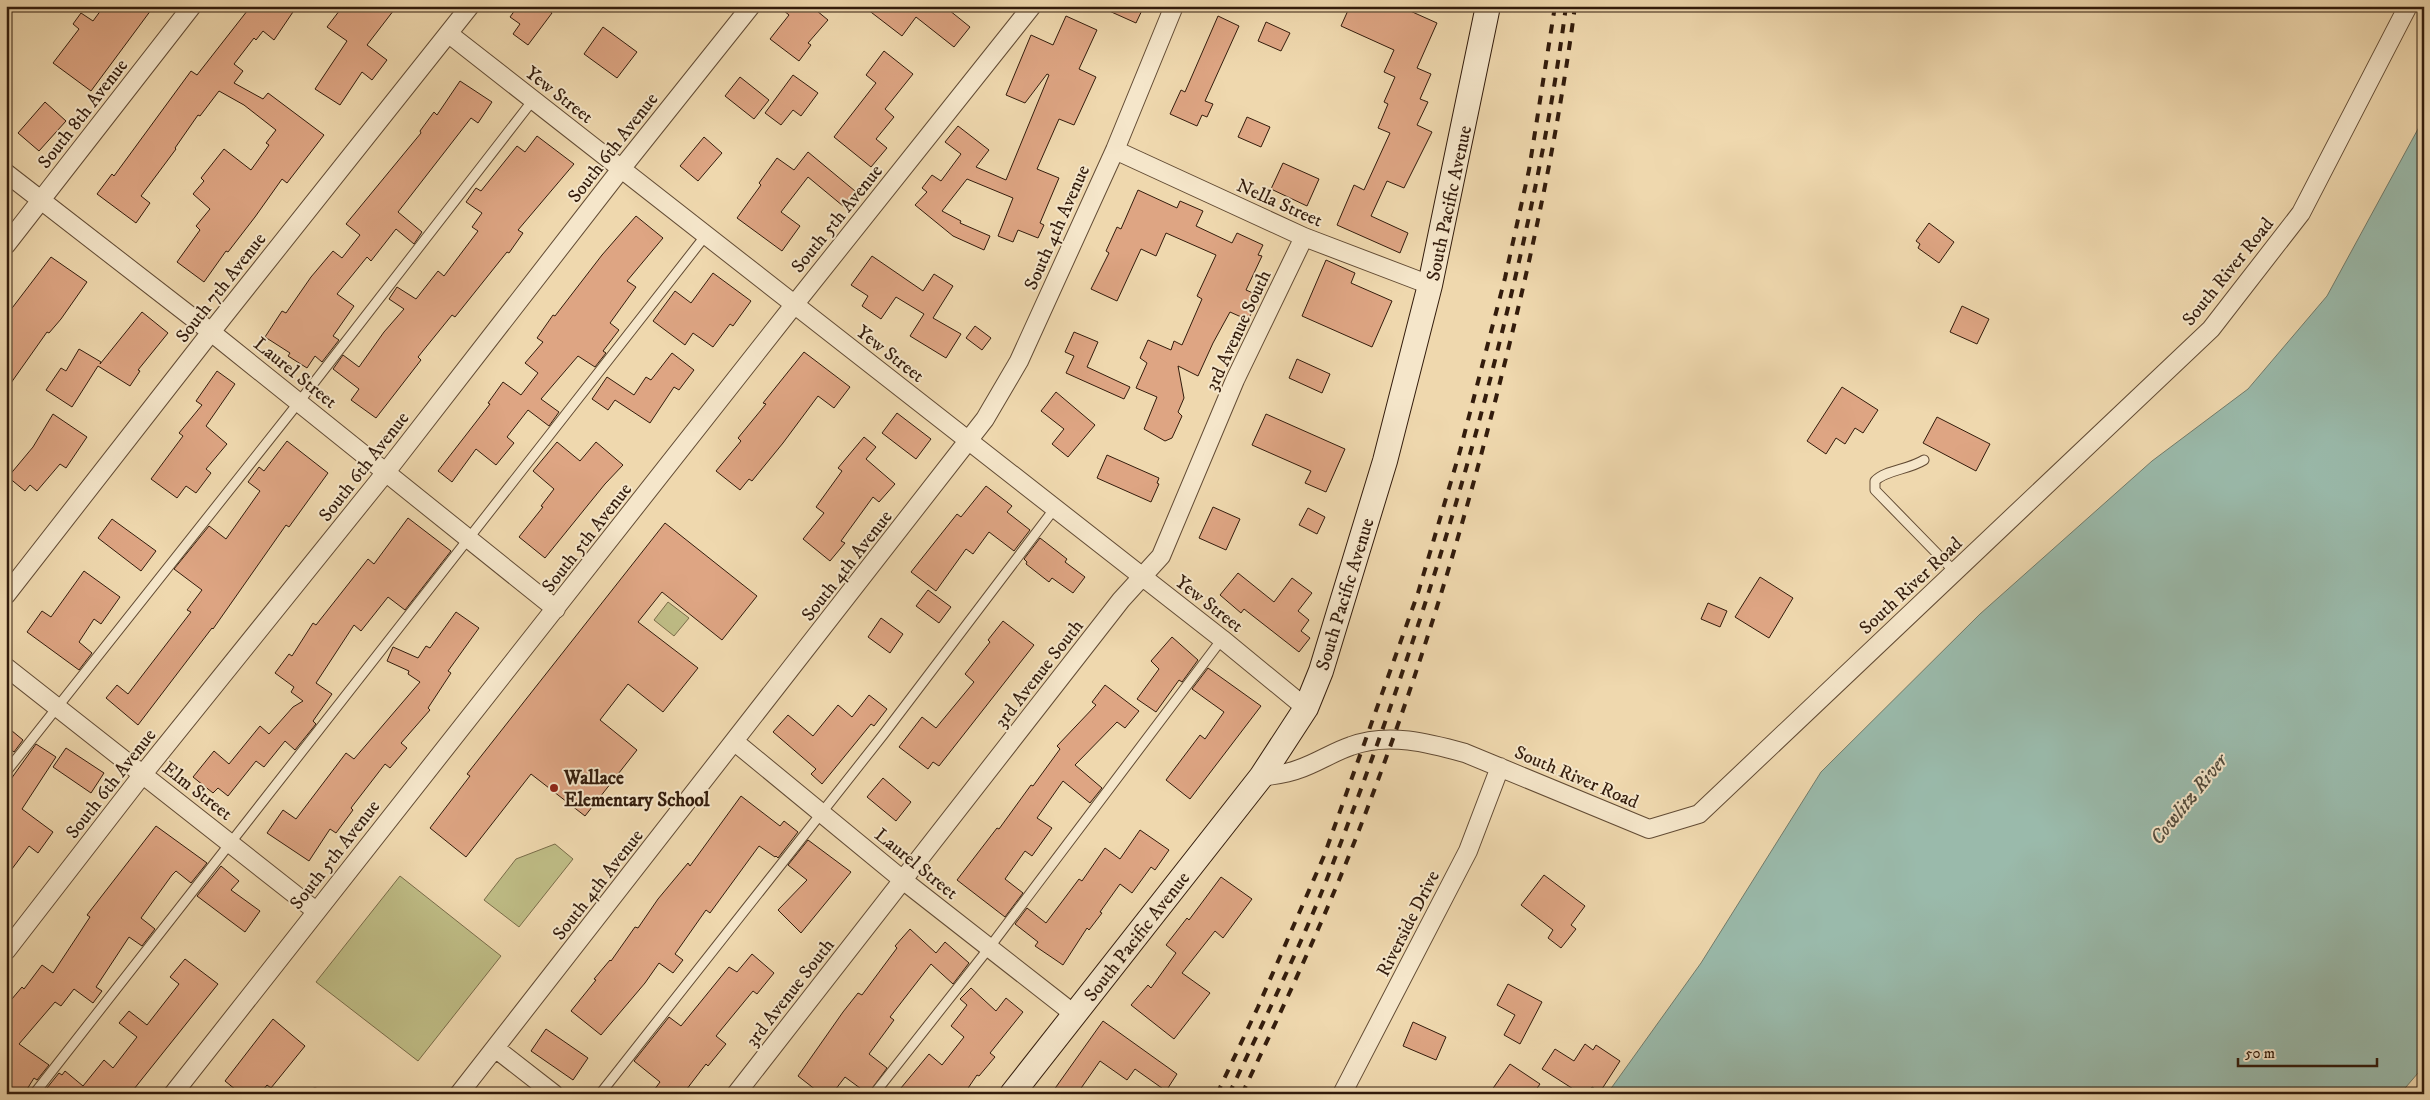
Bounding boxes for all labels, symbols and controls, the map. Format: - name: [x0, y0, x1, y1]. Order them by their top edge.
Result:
- street label: South 8th Avenue: [33, 54, 133, 173]
- street label: Yew Street: [521, 62, 598, 129]
- street label: South 6th Avenue: [563, 88, 663, 208]
- street label: South Pacific Avenue: [1422, 123, 1477, 283]
- street label: South 5th Avenue: [786, 160, 888, 278]
- street label: South 4th Avenue: [1020, 161, 1095, 294]
- street label: Nella Street: [1233, 174, 1326, 233]
- street label: South River Road: [2177, 213, 2279, 331]
- street label: South 7th Avenue: [171, 228, 271, 348]
- street label: 3rd Avenue South: [1200, 266, 1276, 395]
- street label: Yew Street: [852, 321, 929, 388]
- street label: Laurel Street: [249, 333, 341, 414]
- street label: South 6th Avenue: [314, 407, 414, 527]
- street label: South 5th Avenue: [537, 478, 637, 597]
- street label: South 4th Avenue: [797, 506, 898, 626]
- street label: South Pacific Avenue: [1311, 515, 1380, 674]
- street label: South River Road: [1855, 532, 1968, 640]
- street label: Yew Street: [1171, 571, 1248, 638]
- street label: 3rd Avenue South: [990, 615, 1089, 733]
- street label: South 6th Avenue: [61, 724, 161, 844]
- street label: South River Road: [1511, 741, 1642, 814]
- water label: Cowlitz River: [2145, 748, 2235, 850]
- street label: Elm Street: [158, 757, 237, 826]
- place label: Wallace Elementary School: [563, 767, 710, 812]
- marker: Wallace Elementary School: [548, 782, 560, 794]
- street label: South 5th Avenue: [285, 795, 385, 914]
- street label: Laurel Street: [870, 824, 962, 905]
- street label: South 4th Avenue: [548, 825, 649, 945]
- street label: South Pacific Avenue: [1079, 867, 1195, 1006]
- street label: Riverside Drive: [1372, 867, 1445, 980]
- street label: 3rd Avenue South: [741, 934, 840, 1052]
- scale bar: [2238, 1035, 2376, 1067]
- text: 50 m: [2245, 1044, 2275, 1063]

